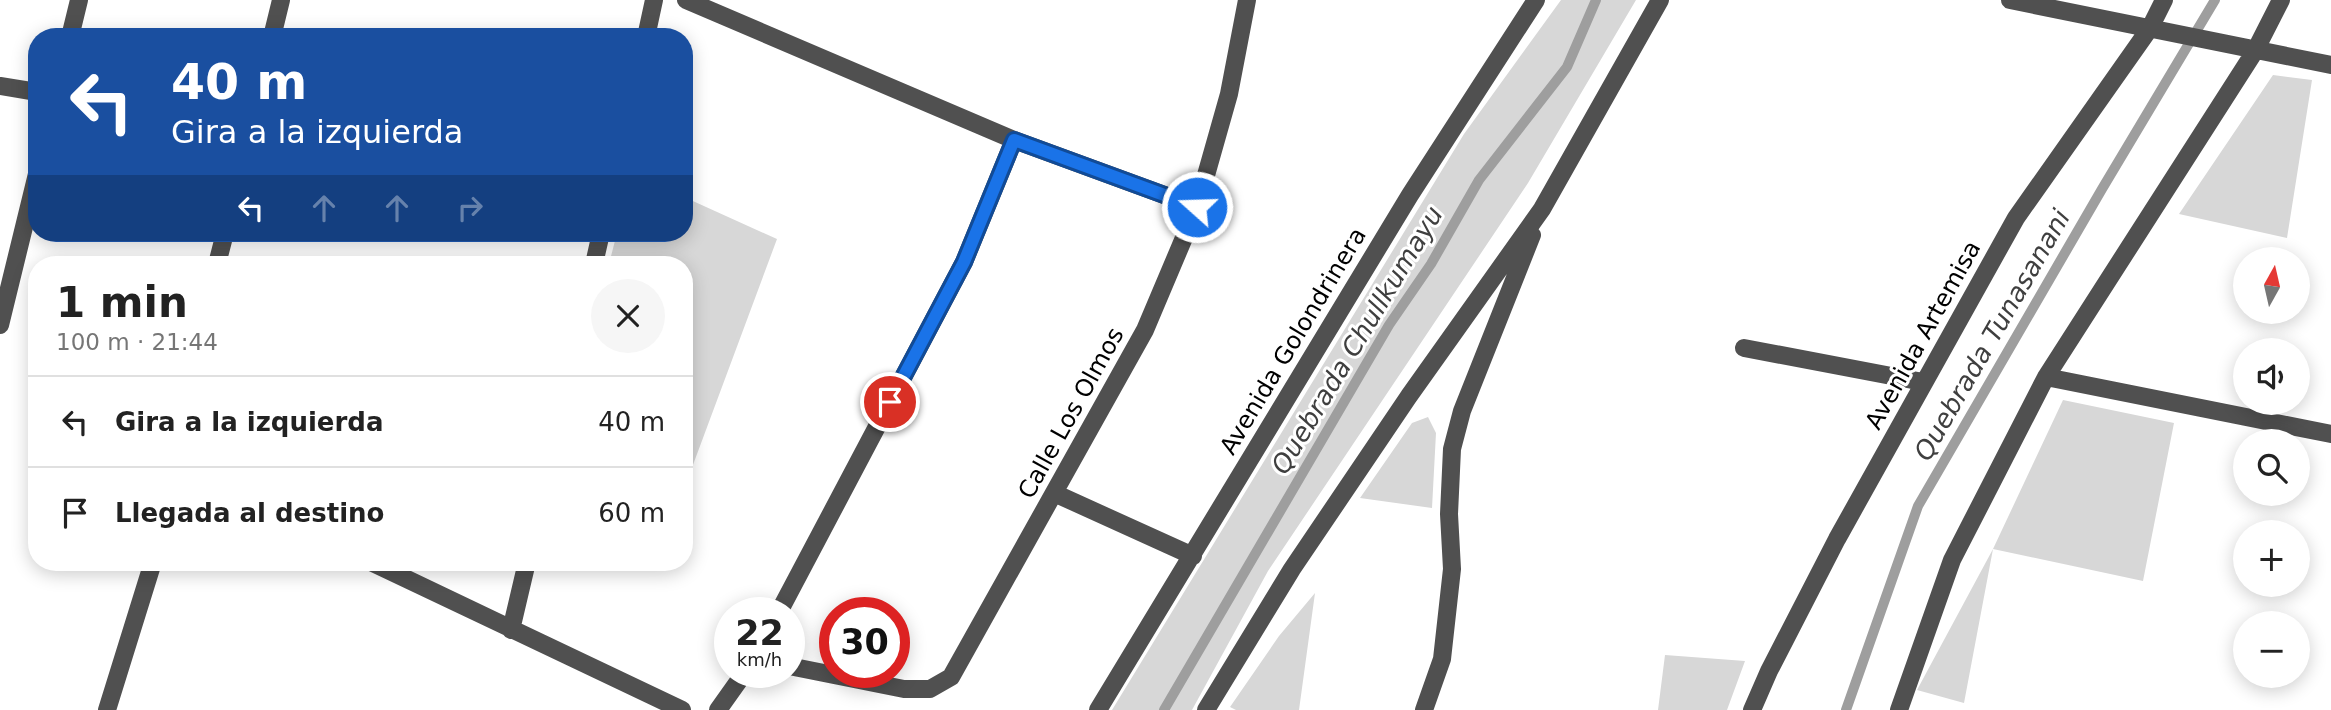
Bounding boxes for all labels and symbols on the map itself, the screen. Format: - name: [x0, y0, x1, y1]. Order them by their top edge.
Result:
- position arrow: [1160, 170, 1234, 244]
- water label: Quebrada Chullkumayu: [1265, 201, 1449, 479]
- water label: Quebrada Tunasanani: [1908, 204, 2077, 466]
- street label: Avenida Golondrinera: [1214, 223, 1372, 459]
- street label: Avenida Artemisa: [1860, 236, 1986, 434]
- north arrow: [2233, 247, 2310, 324]
- street label: Calle Los Olmos: [1012, 323, 1130, 503]
- pin: [860, 372, 920, 432]
- speed limit sign: 30: [819, 597, 910, 688]

